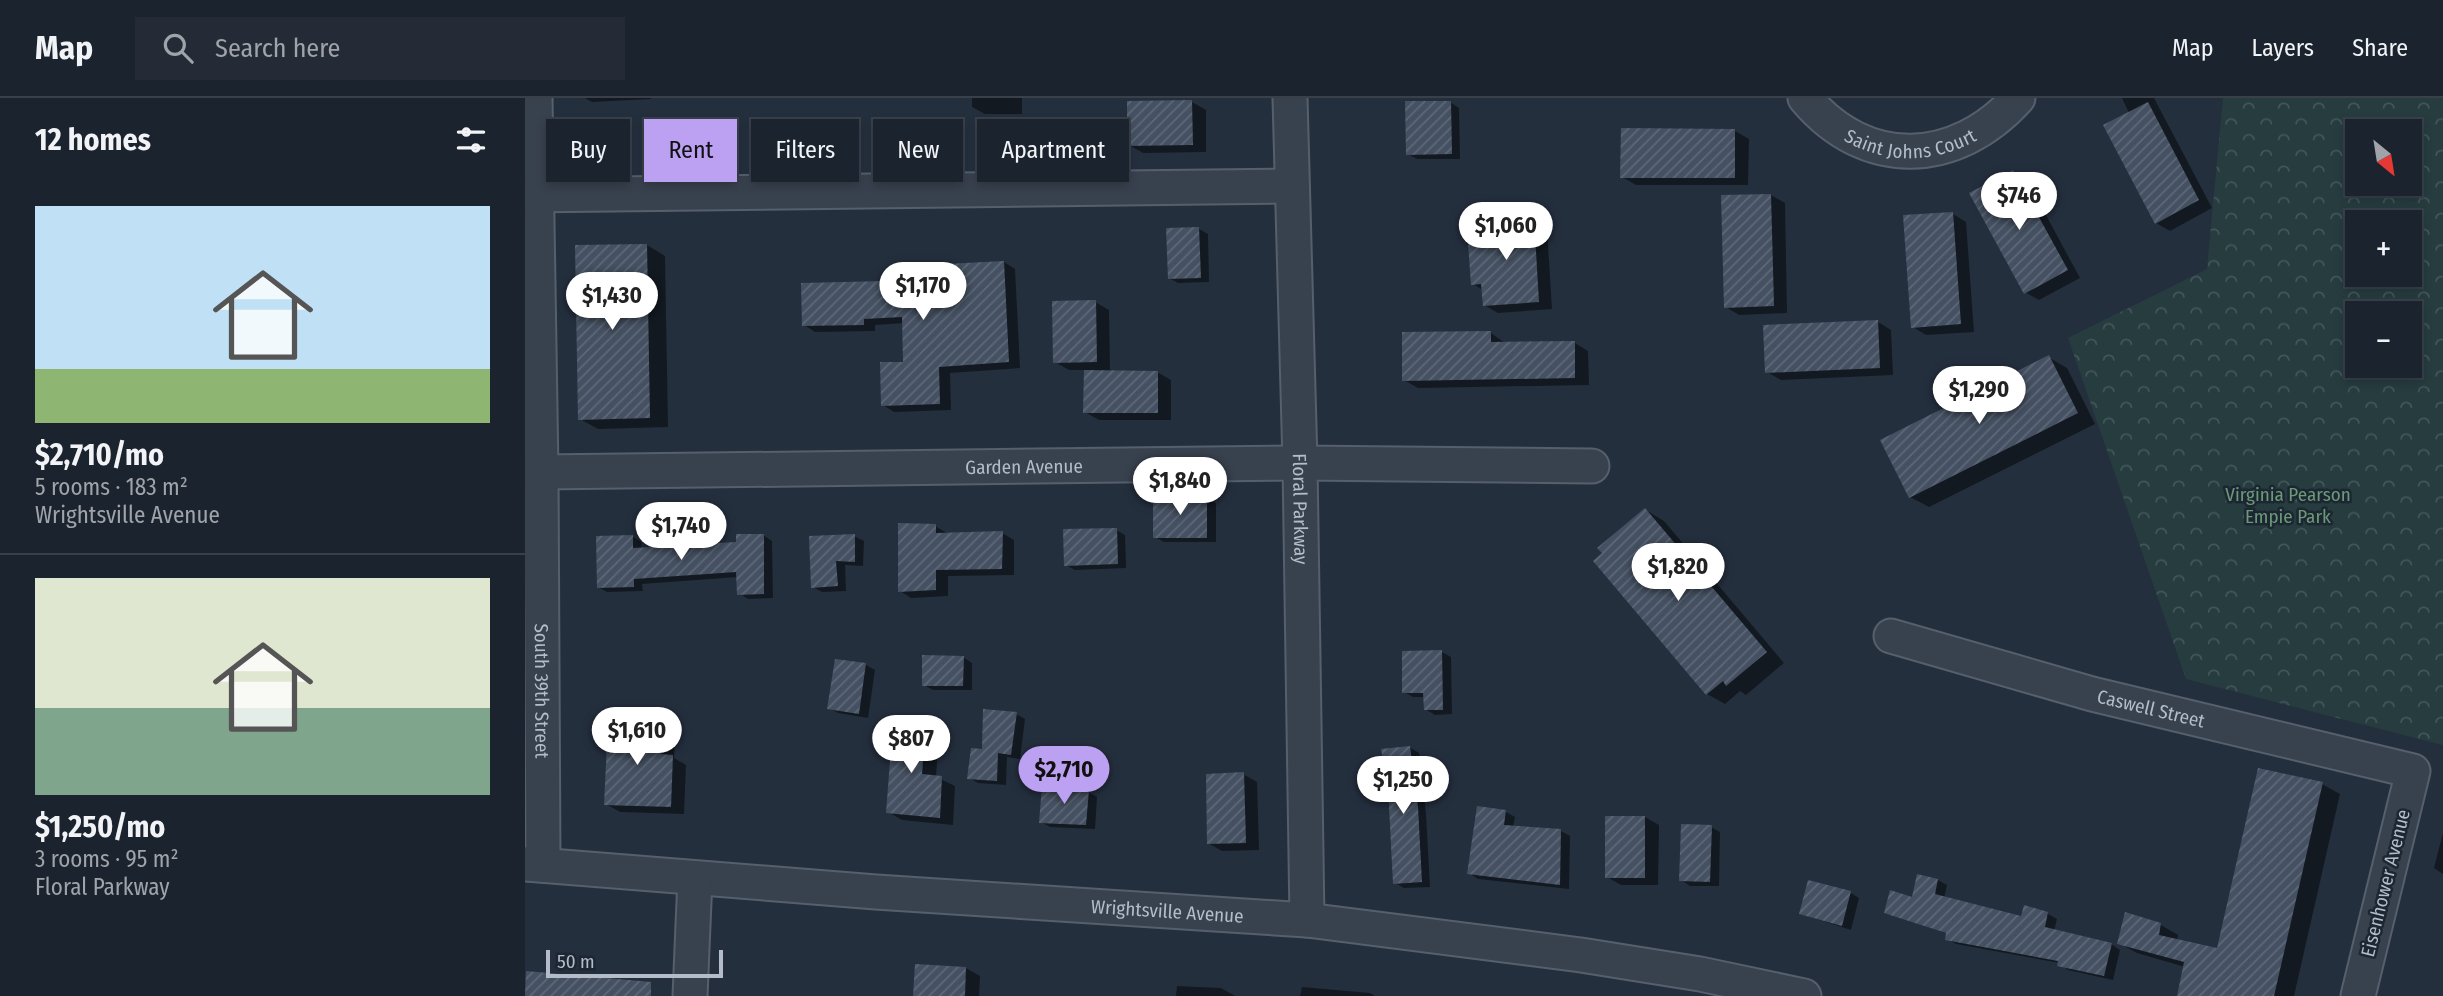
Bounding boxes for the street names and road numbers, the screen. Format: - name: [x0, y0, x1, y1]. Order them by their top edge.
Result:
- street label: Saint Johns Court: [1841, 124, 1981, 163]
- street label: Floral Parkway: [1288, 453, 1313, 565]
- street label: Garden Avenue: [965, 455, 1083, 479]
- street label: South 39th Street: [530, 623, 553, 759]
- street label: Caswell Street: [2095, 685, 2208, 733]
- street label: Eisenhower Avenue: [2356, 807, 2415, 959]
- street label: Wrightsville Avenue: [1090, 895, 1244, 928]

